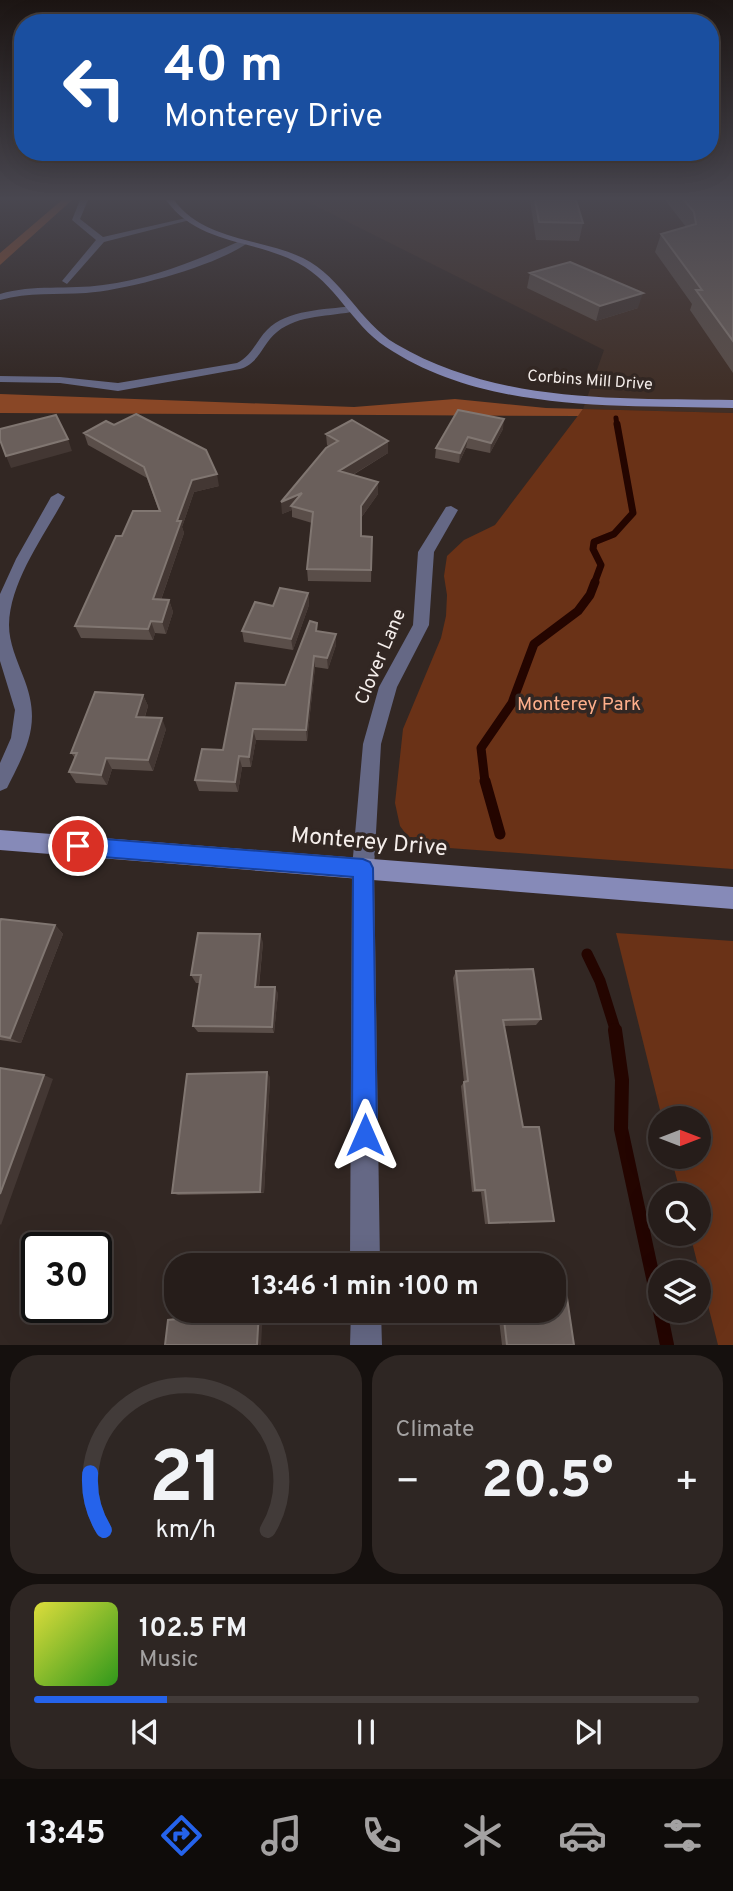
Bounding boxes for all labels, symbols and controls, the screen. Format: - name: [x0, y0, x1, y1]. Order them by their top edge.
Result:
- text: 40 m: [164, 37, 283, 99]
- icon: left: [49, 42, 140, 133]
- text: Monterey Drive: [164, 98, 383, 138]
- street label: Corbins Mill Drive: [527, 367, 653, 395]
- street label: Clover Lane: [350, 605, 412, 709]
- park label: Monterey Park: [517, 693, 641, 717]
- pin: [48, 816, 108, 876]
- street label: Monterey Drive: [289, 822, 449, 864]
- icon: arrive: [59, 827, 97, 865]
- position arrow: [328, 1098, 402, 1172]
- north arrow: [648, 1106, 710, 1169]
- map controls: [648, 1106, 711, 1323]
- button: search: [648, 1183, 711, 1246]
- speed limit sign: 30: [21, 1232, 112, 1323]
- button: layers: [648, 1260, 711, 1323]
- text: 13:46 · 1 min · 100 m: [251, 1271, 479, 1304]
- text: Climate: [396, 1416, 474, 1445]
- text: 21: [149, 1437, 223, 1529]
- text: 20.5°: [481, 1450, 613, 1516]
- text: −: [396, 1459, 420, 1508]
- text: +: [674, 1459, 699, 1508]
- text: km/h: [155, 1515, 216, 1547]
- text: 102.5 FM: [139, 1613, 247, 1646]
- text: Music: [139, 1646, 199, 1675]
- icon: previous: [126, 1713, 164, 1751]
- icon: pause: [347, 1713, 385, 1751]
- icon: next: [569, 1713, 607, 1751]
- icon: directions: [157, 1811, 206, 1860]
- icon: music: [257, 1811, 306, 1860]
- icon: phone: [357, 1811, 406, 1860]
- icon: climate: [458, 1811, 507, 1860]
- icon: car: [558, 1811, 607, 1860]
- icon: filters: [658, 1811, 707, 1860]
- text: 13:45: [26, 1815, 106, 1855]

